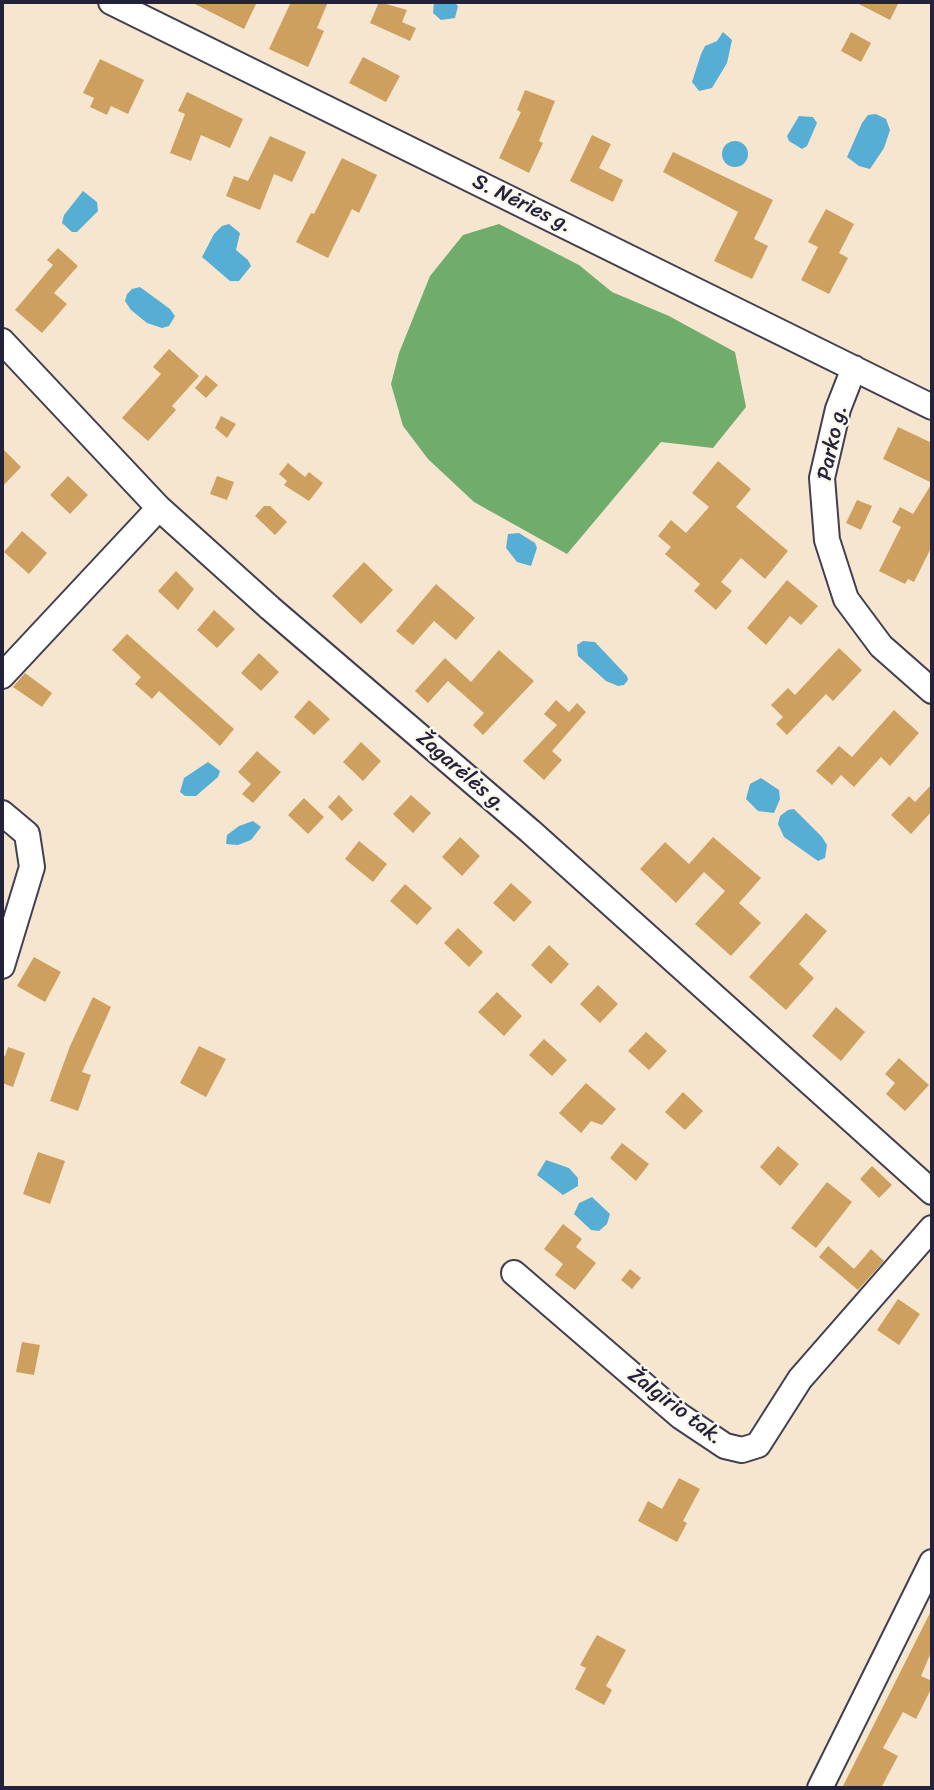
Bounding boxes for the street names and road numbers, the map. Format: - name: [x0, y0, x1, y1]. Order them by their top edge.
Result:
- street label: S. Nėries g.: [468, 169, 576, 239]
- street label: Parko g.: [813, 403, 853, 483]
- street label: Žagarėlės g.: [411, 726, 511, 818]
- street label: Žalgirio tak.: [623, 1363, 727, 1451]

